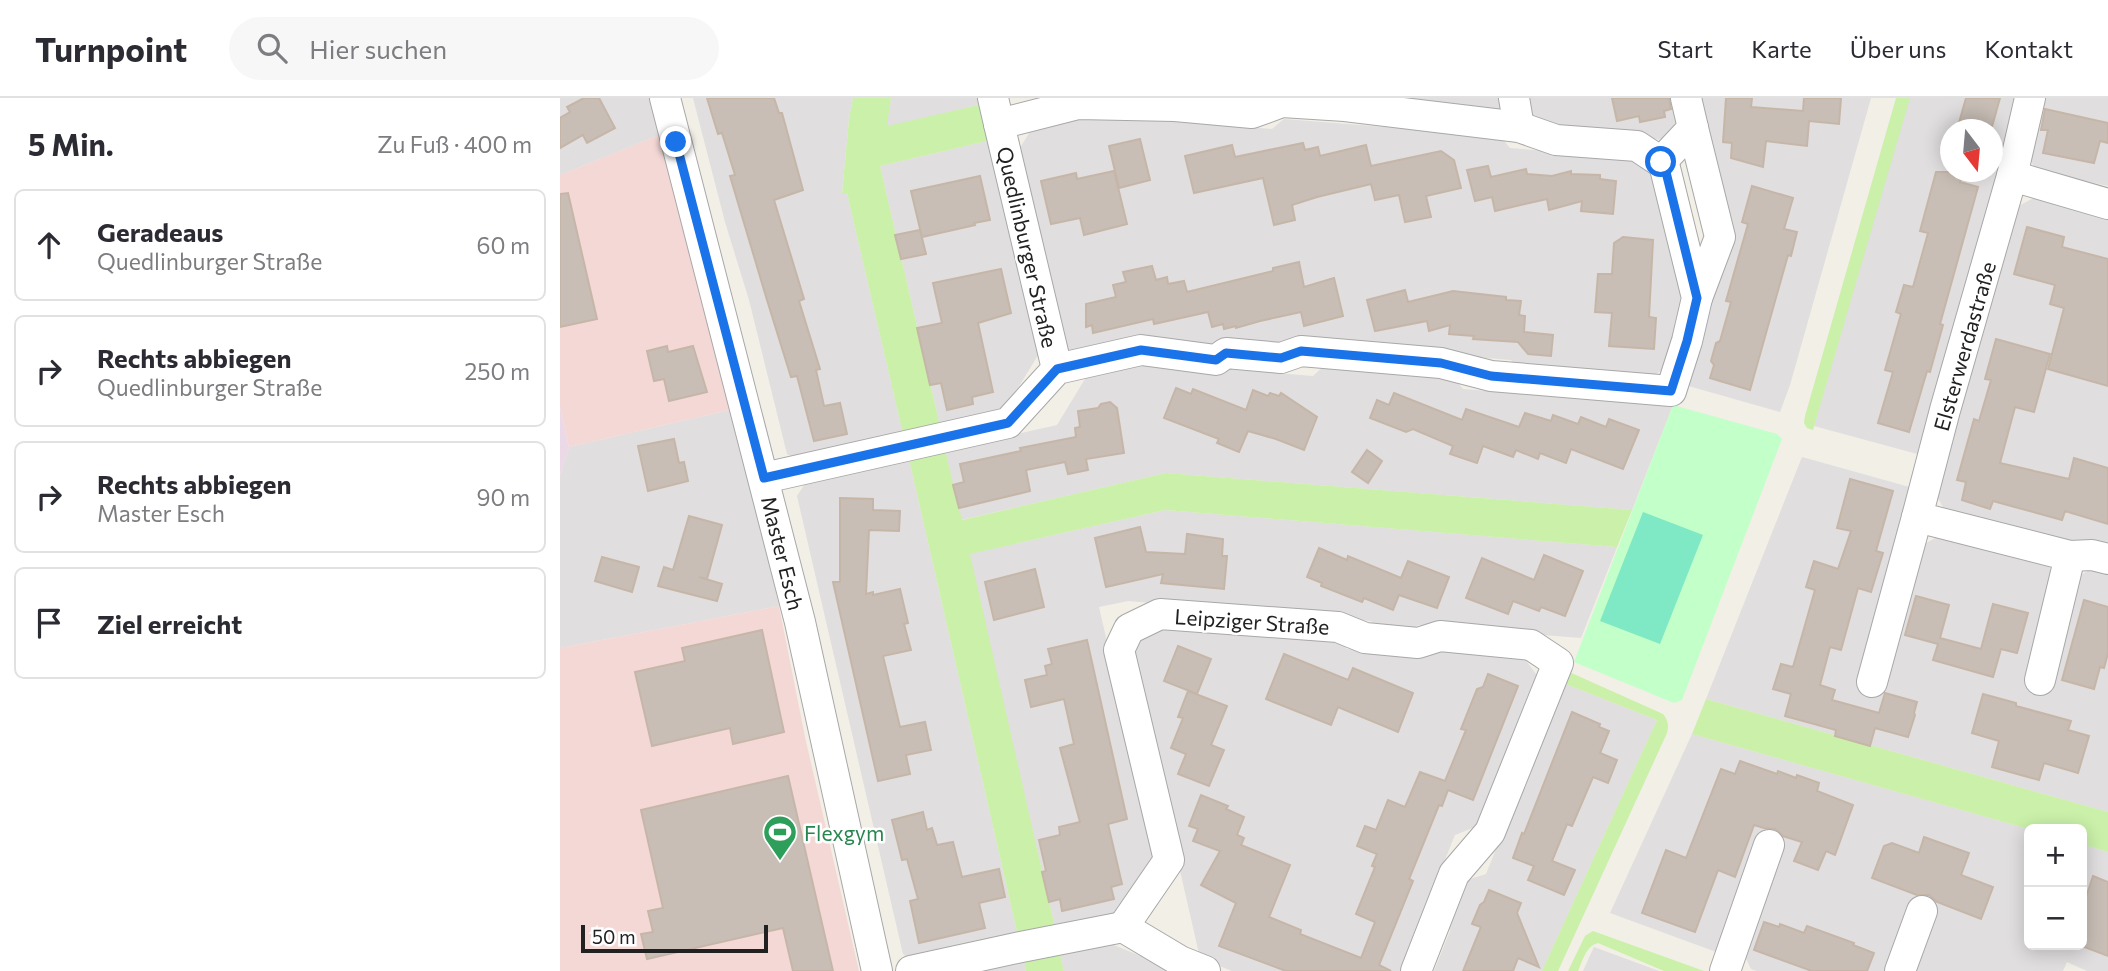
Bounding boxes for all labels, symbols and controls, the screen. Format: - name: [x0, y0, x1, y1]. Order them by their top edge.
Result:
- search box: [229, 17, 719, 80]
- text: Turnpoint: [35, 28, 187, 69]
- icon: search: [253, 29, 291, 67]
- text: Hier suchen: [309, 33, 447, 64]
- text: Start: [1658, 34, 1713, 63]
- text: Karte: [1751, 34, 1812, 63]
- text: Über uns: [1850, 34, 1946, 63]
- text: Kontakt: [1984, 34, 2073, 63]
- north arrow: [1940, 119, 2003, 182]
- text: 5 Min.: [28, 125, 114, 162]
- route end: [660, 126, 691, 157]
- text: Zu Fuß · 400 m: [377, 130, 532, 158]
- street label: Quedlinburger Straße: [993, 144, 1063, 350]
- route start: [1645, 146, 1676, 177]
- text: Geradeaus: [97, 216, 223, 247]
- icon: ahead: [30, 226, 68, 264]
- text: 60 m: [477, 231, 530, 259]
- text: Quedlinburger Straße: [97, 247, 322, 275]
- street label: Elsterwerdastraße: [1928, 258, 2000, 434]
- text: Rechts abbiegen: [97, 342, 292, 373]
- icon: right: [30, 352, 68, 390]
- text: 250 m: [465, 357, 530, 385]
- text: Quedlinburger Straße: [97, 373, 322, 401]
- text: Rechts abbiegen: [97, 468, 292, 499]
- icon: right: [30, 478, 68, 516]
- text: 90 m: [477, 483, 530, 511]
- street label: Master Esch: [757, 493, 809, 613]
- text: Master Esch: [97, 499, 225, 527]
- street label: Leipziger Straße: [1174, 603, 1330, 639]
- icon: arrive: [30, 604, 68, 642]
- text: Ziel erreicht: [97, 608, 242, 639]
- sports icon: Flexgym: [761, 813, 799, 862]
- place label: Flexgym: [804, 820, 884, 845]
- map controls: [2024, 824, 2087, 950]
- button: +: [2024, 824, 2087, 887]
- button: −: [2024, 887, 2087, 950]
- scale bar: [581, 922, 768, 954]
- text: 50 m: [592, 925, 636, 948]

